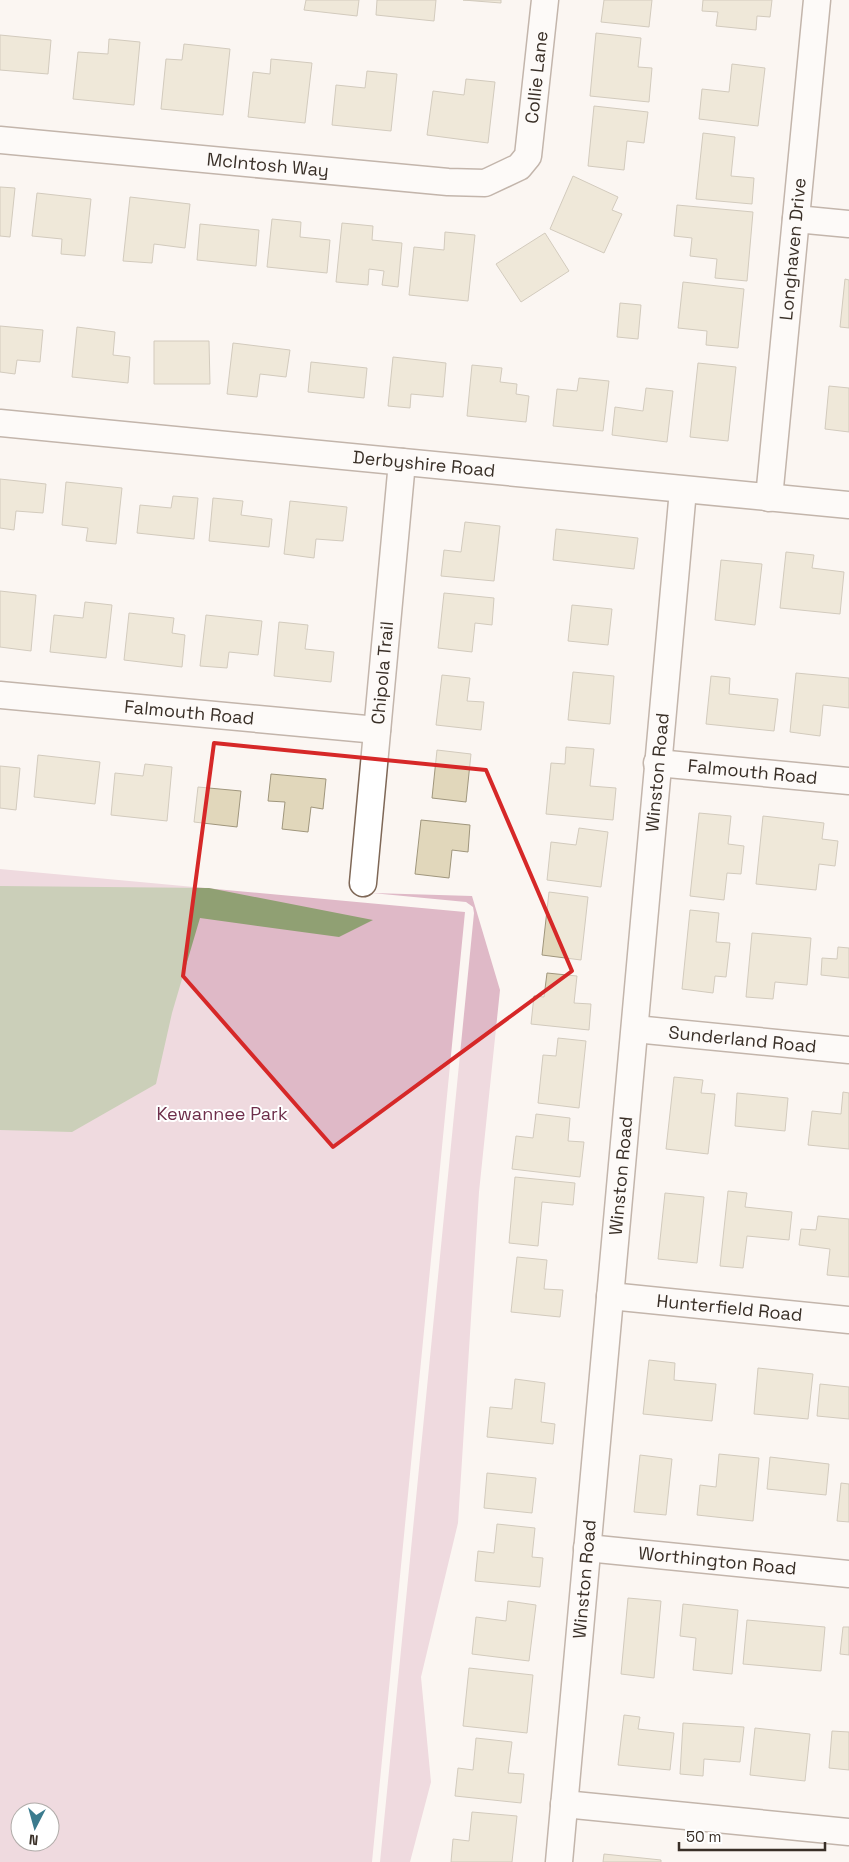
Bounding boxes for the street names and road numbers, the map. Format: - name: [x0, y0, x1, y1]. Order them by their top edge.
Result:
- street label: Collie Lane: [520, 30, 553, 125]
- street label: McIntosh Way: [206, 147, 330, 182]
- street label: Longhaven Drive: [774, 177, 811, 322]
- street label: Derbyshire Road: [352, 445, 496, 482]
- street label: Chipola Trail: [366, 620, 398, 726]
- street label: Falmouth Road: [123, 695, 255, 730]
- street label: Winston Road: [640, 712, 674, 833]
- street label: Falmouth Road: [687, 754, 819, 789]
- street label: Sunderland Road: [668, 1020, 818, 1058]
- street label: Winston Road: [604, 1115, 637, 1236]
- street label: Hunterfield Road: [655, 1289, 803, 1326]
- street label: Winston Road: [567, 1519, 601, 1640]
- street label: Worthington Road: [637, 1541, 798, 1580]

